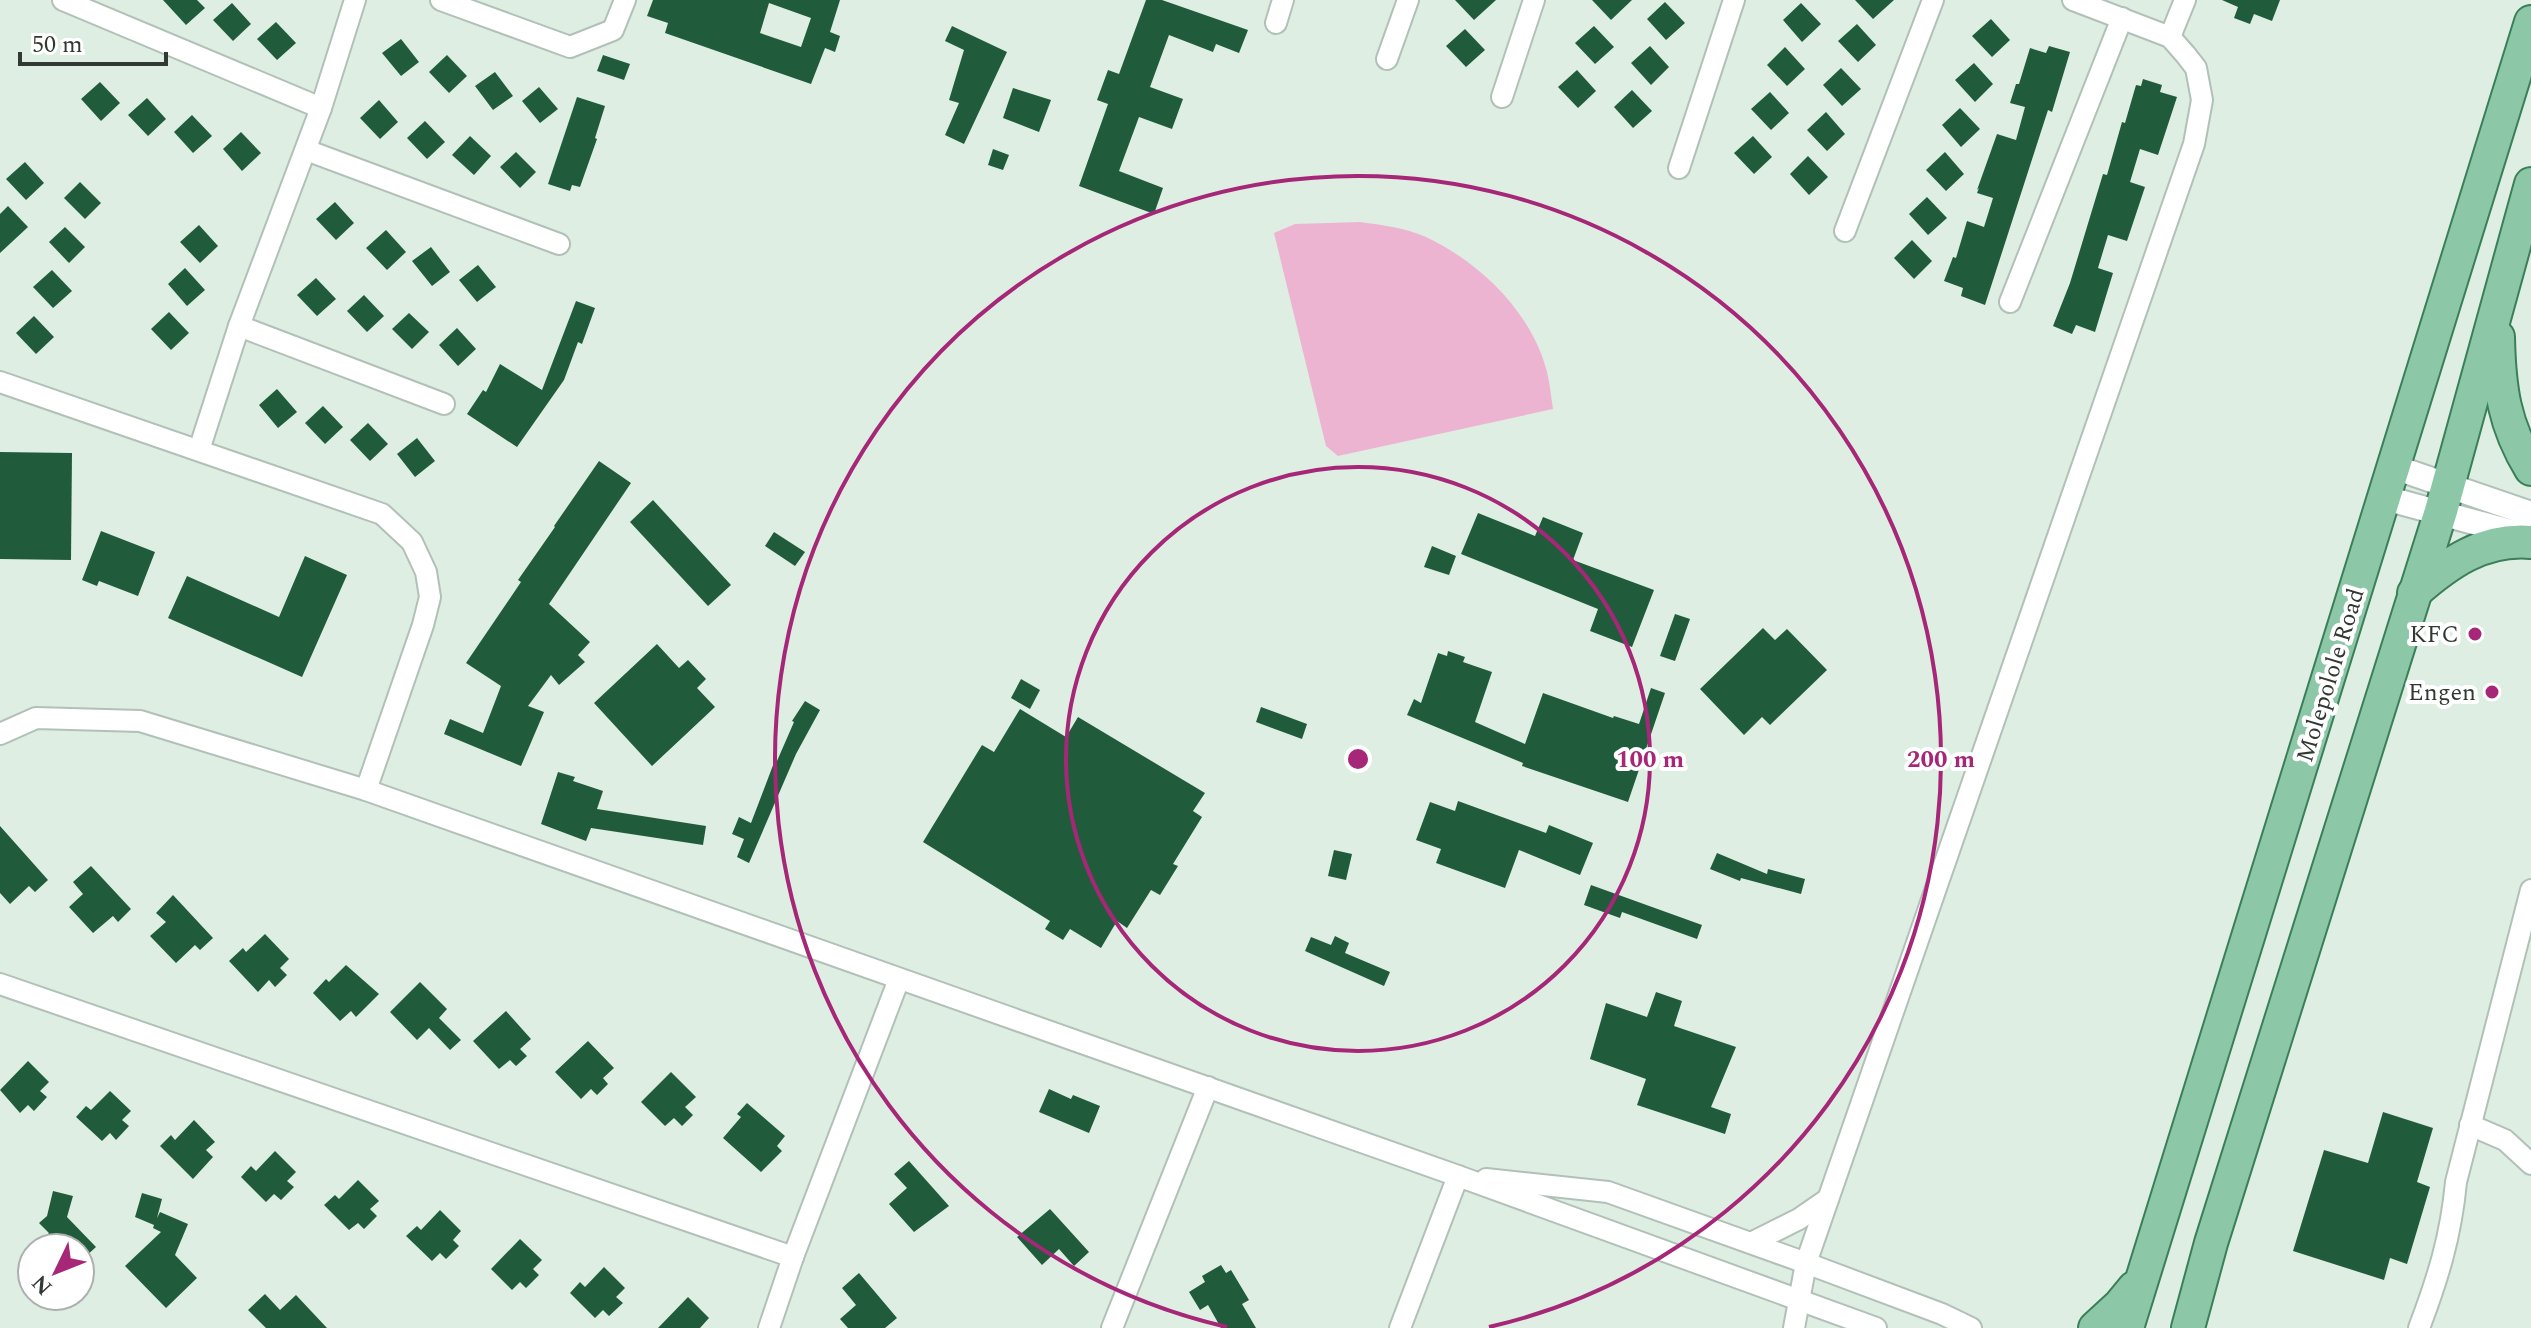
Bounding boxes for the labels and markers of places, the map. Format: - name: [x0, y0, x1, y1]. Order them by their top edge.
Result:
- place label: KFC: [2410, 617, 2459, 653]
- marker: KFC: [2466, 625, 2484, 643]
- place label: Engen: [2408, 675, 2476, 711]
- marker: Engen: [2483, 683, 2501, 701]
- centre of rings: [1344, 745, 1372, 773]

